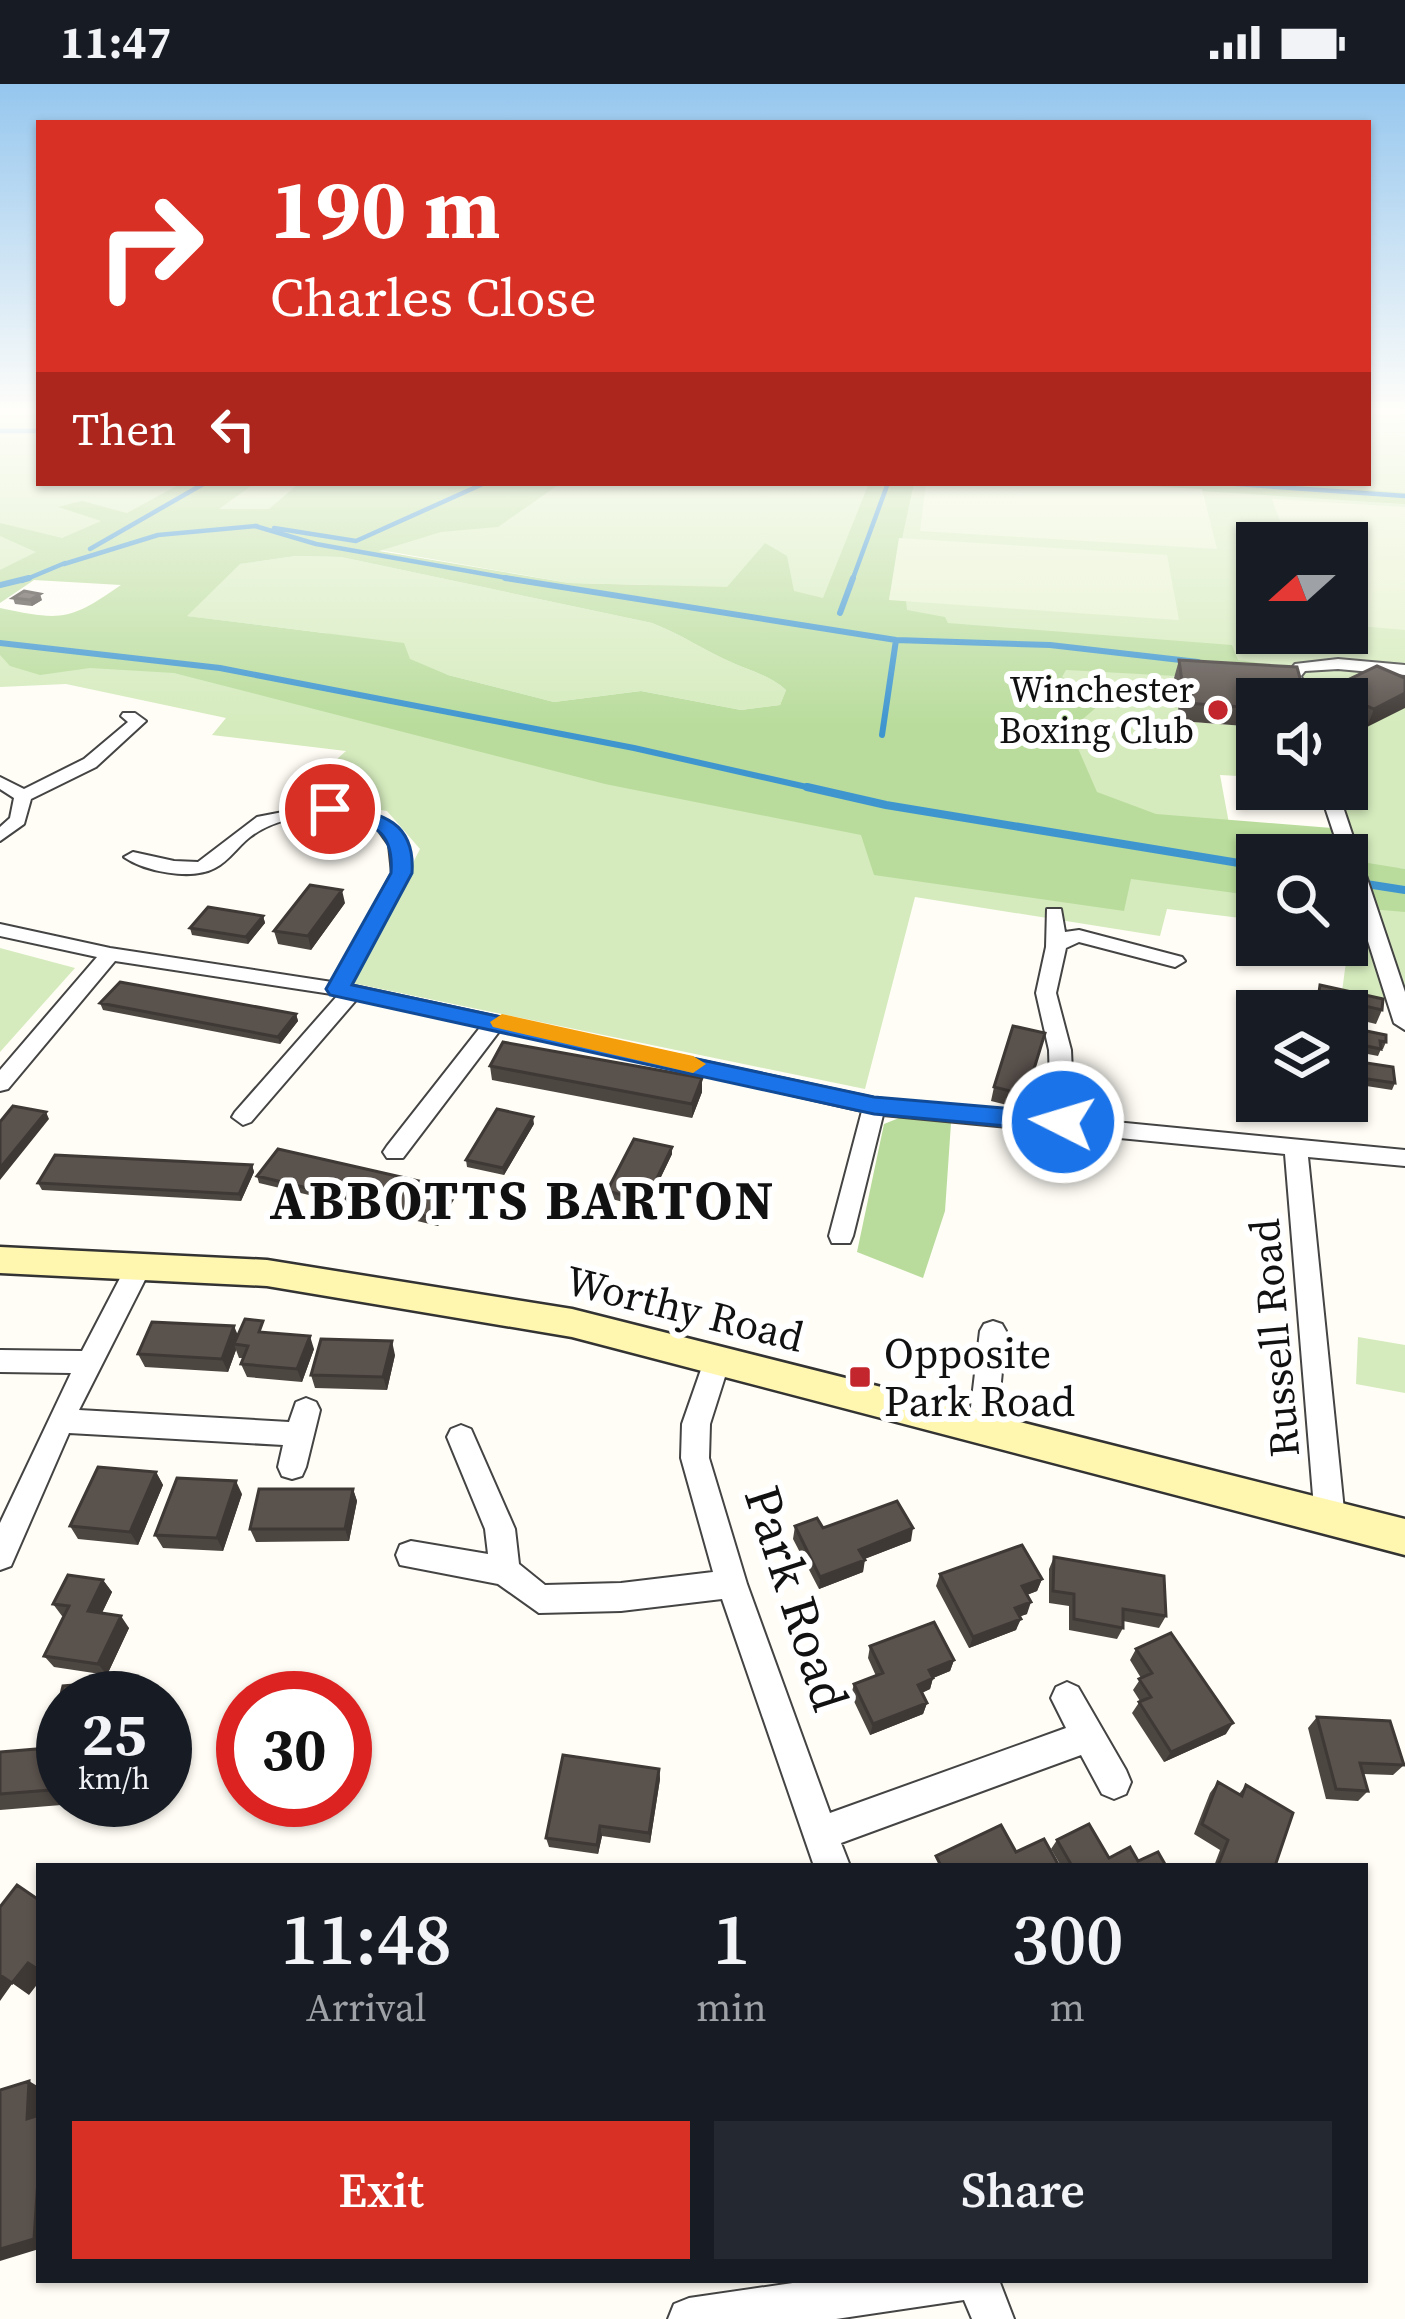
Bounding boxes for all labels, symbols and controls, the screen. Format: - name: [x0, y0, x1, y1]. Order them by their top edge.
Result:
- text: 11:47: [60, 11, 171, 73]
- text: 190 m: [270, 151, 501, 266]
- icon: right: [72, 168, 228, 324]
- text: Charles Close: [270, 260, 596, 334]
- icon: left: [200, 396, 266, 462]
- text: Then: [72, 398, 176, 460]
- north arrow: [1236, 522, 1368, 654]
- map controls: [1236, 522, 1368, 1122]
- place label: Winchester Boxing Club: [999, 665, 1194, 755]
- button: sound: [1236, 678, 1368, 810]
- marker: Winchester Boxing Club: [1205, 697, 1231, 723]
- pin: [279, 758, 381, 860]
- icon: arrive: [297, 776, 363, 842]
- button: search: [1236, 834, 1368, 966]
- button: layers: [1236, 990, 1368, 1122]
- position arrow: [1000, 1059, 1126, 1185]
- district label: ABBOTTS BARTON: [269, 1163, 777, 1237]
- street label: Russell Road: [1235, 1216, 1313, 1459]
- street label: Worthy Road: [560, 1250, 810, 1366]
- place label: Opposite Park Road: [884, 1324, 1075, 1430]
- marker: Opposite Park Road: [847, 1364, 873, 1390]
- street label: Park Road: [728, 1477, 866, 1719]
- speed limit sign: 30: [216, 1671, 372, 1827]
- text: 25: [81, 1693, 147, 1775]
- text: km/h: [78, 1758, 150, 1799]
- text: 11:48: [280, 1889, 452, 1988]
- text: 1: [713, 1889, 750, 1988]
- text: 300: [1011, 1889, 1124, 1988]
- text: Arrival: [306, 1981, 426, 2034]
- text: min: [696, 1981, 767, 2034]
- text: m: [1050, 1981, 1085, 2034]
- button: Exit: [72, 2121, 690, 2259]
- button: Share: [714, 2121, 1332, 2259]

